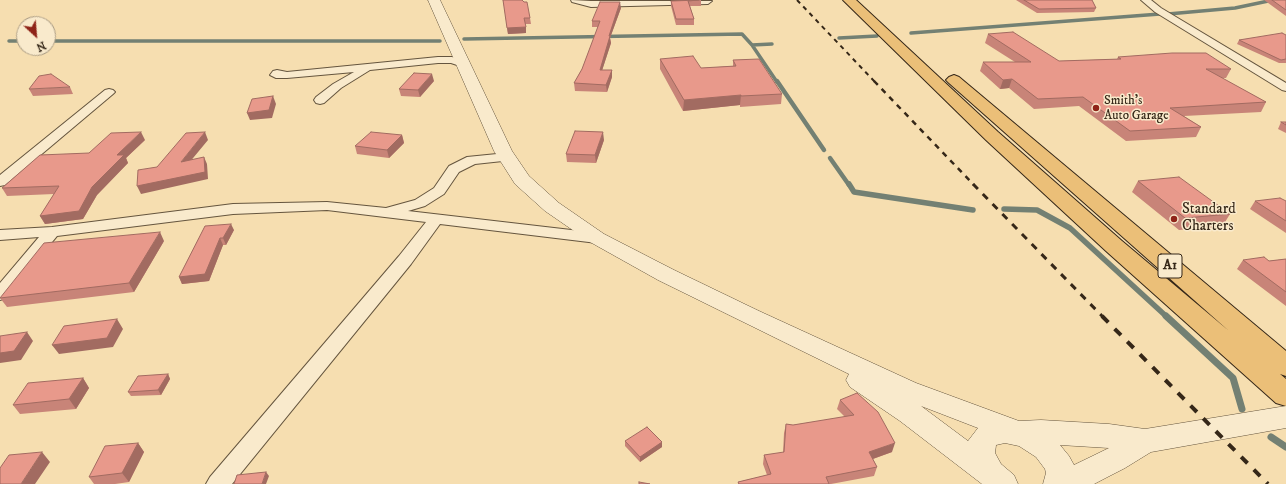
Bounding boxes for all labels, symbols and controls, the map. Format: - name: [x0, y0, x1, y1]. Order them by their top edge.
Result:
- north arrow: [16, 16, 56, 56]
- text: N: [34, 38, 48, 54]
- place label: Smith's Auto Garage: [1104, 93, 1169, 124]
- marker: Smith's Auto Garage: [1091, 103, 1101, 113]
- place label: Standard Charters: [1182, 201, 1236, 236]
- marker: Standard Charters: [1169, 214, 1179, 224]
- road number: A1: [1158, 254, 1182, 278]

